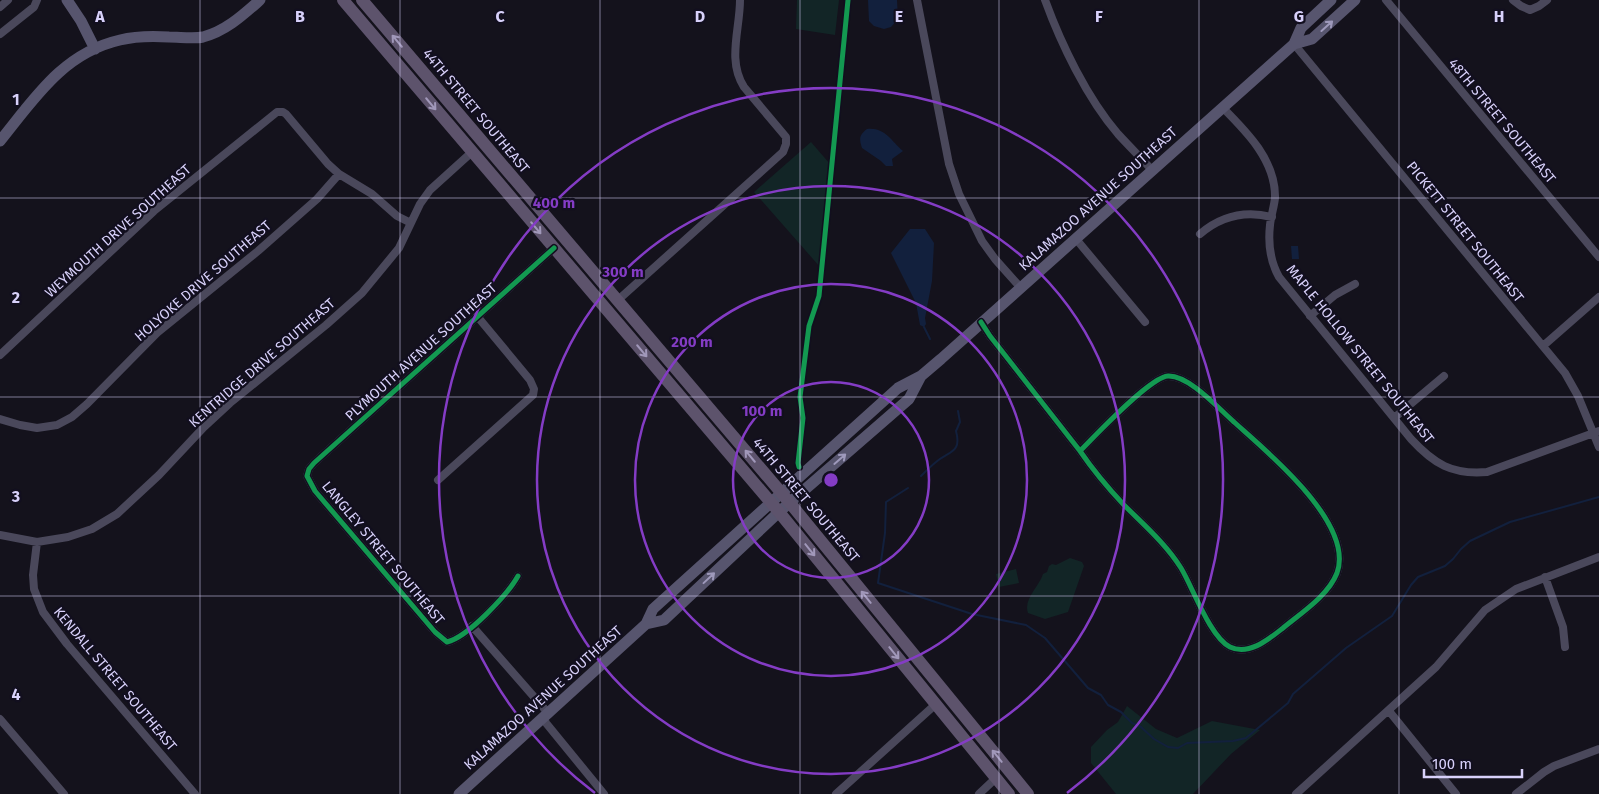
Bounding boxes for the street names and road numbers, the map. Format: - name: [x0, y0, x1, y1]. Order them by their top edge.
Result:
- street label: 44TH STREET SOUTHEAST: [419, 45, 533, 177]
- street label: 48TH STREET SOUTHEAST: [1445, 55, 1560, 187]
- street label: KALAMAZOO AVENUE SOUTHEAST: [1015, 123, 1181, 274]
- street label: PICKETT STREET SOUTHEAST: [1403, 158, 1528, 306]
- street label: WEYMOUTH DRIVE SOUTHEAST: [41, 160, 195, 301]
- street label: HOLYOKE DRIVE SOUTHEAST: [131, 217, 275, 345]
- street label: MAPLE HOLLOW STREET SOUTHEAST: [1283, 261, 1438, 447]
- street label: PLYMOUTH AVENUE SOUTHEAST: [342, 279, 501, 425]
- street label: KENTRIDGE DRIVE SOUTHEAST: [185, 294, 339, 431]
- street label: 44TH STREET SOUTHEAST: [749, 434, 863, 566]
- street label: LANGLEY STREET SOUTHEAST: [318, 478, 448, 629]
- street label: KENDALL STREET SOUTHEAST: [50, 604, 181, 755]
- street label: KALAMAZOO AVENUE SOUTHEAST: [460, 622, 626, 773]

